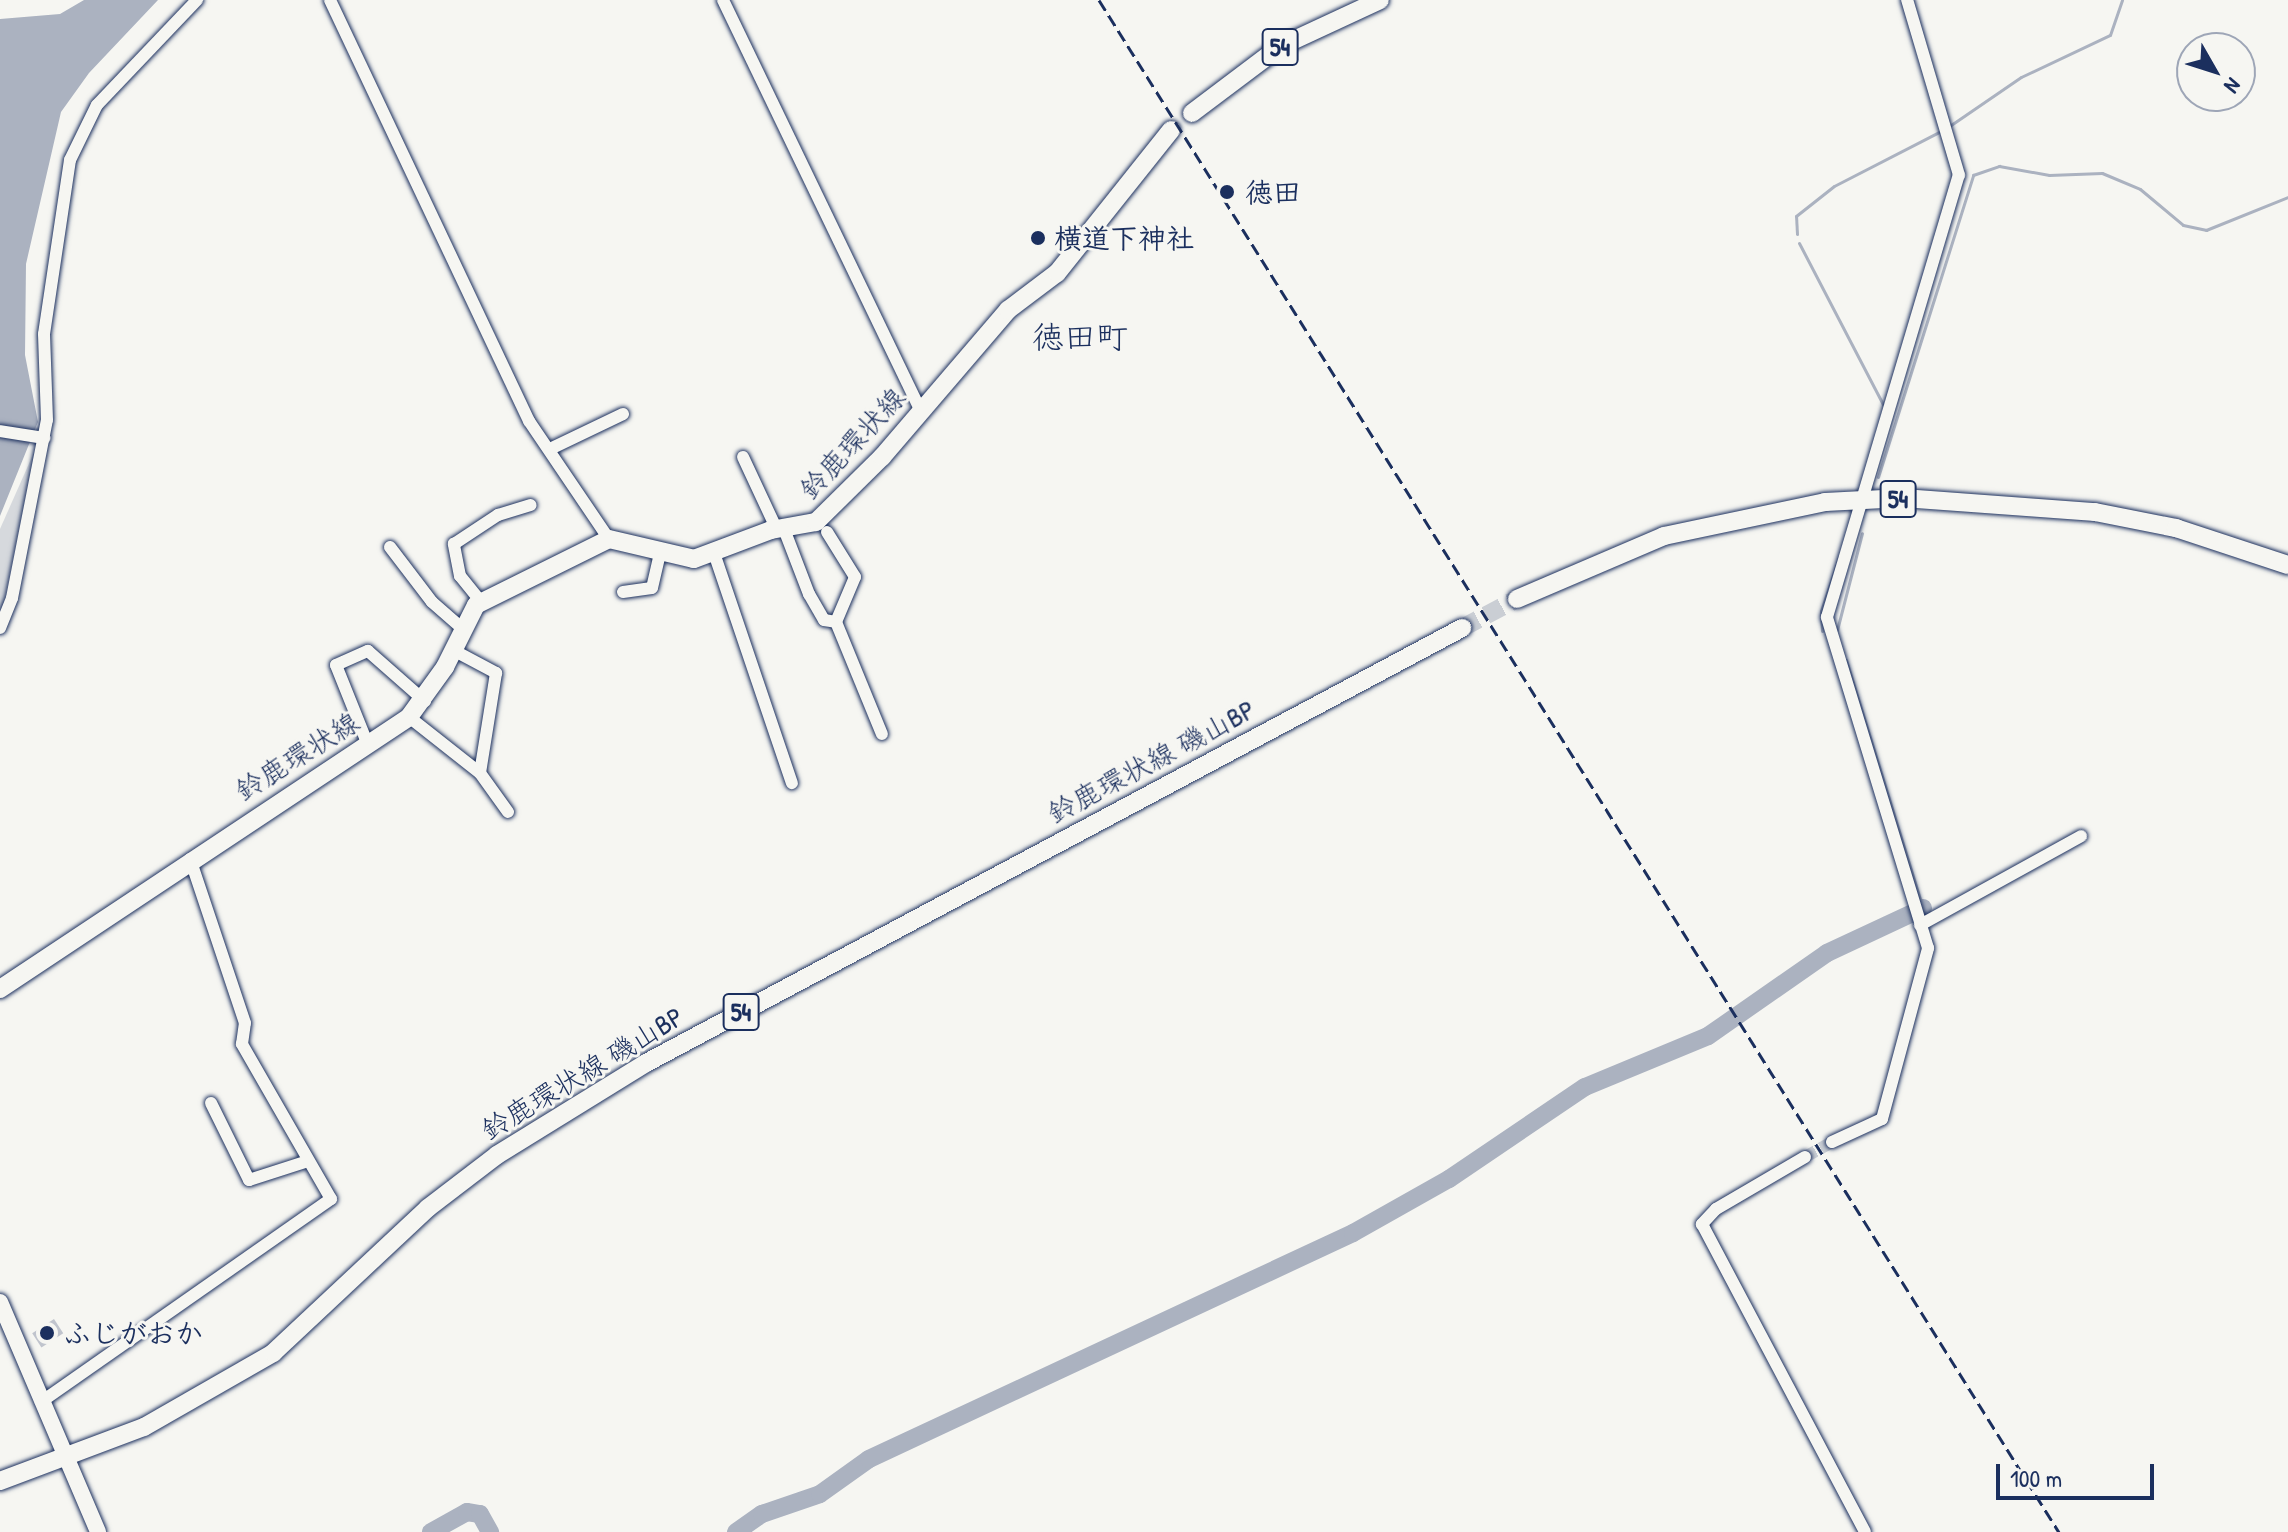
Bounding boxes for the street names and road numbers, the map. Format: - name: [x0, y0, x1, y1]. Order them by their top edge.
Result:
- road number: 54: [1260, 25, 1300, 69]
- street label: 鈴鹿環状線: [792, 380, 912, 506]
- road number: 54: [1878, 477, 1918, 521]
- street label: 鈴鹿環状線 磯山BP: [1042, 692, 1260, 830]
- street label: 鈴鹿環状線: [229, 705, 365, 807]
- road number: 54: [721, 990, 761, 1034]
- street label: 鈴鹿環状線 磯山BP: [475, 999, 689, 1147]

